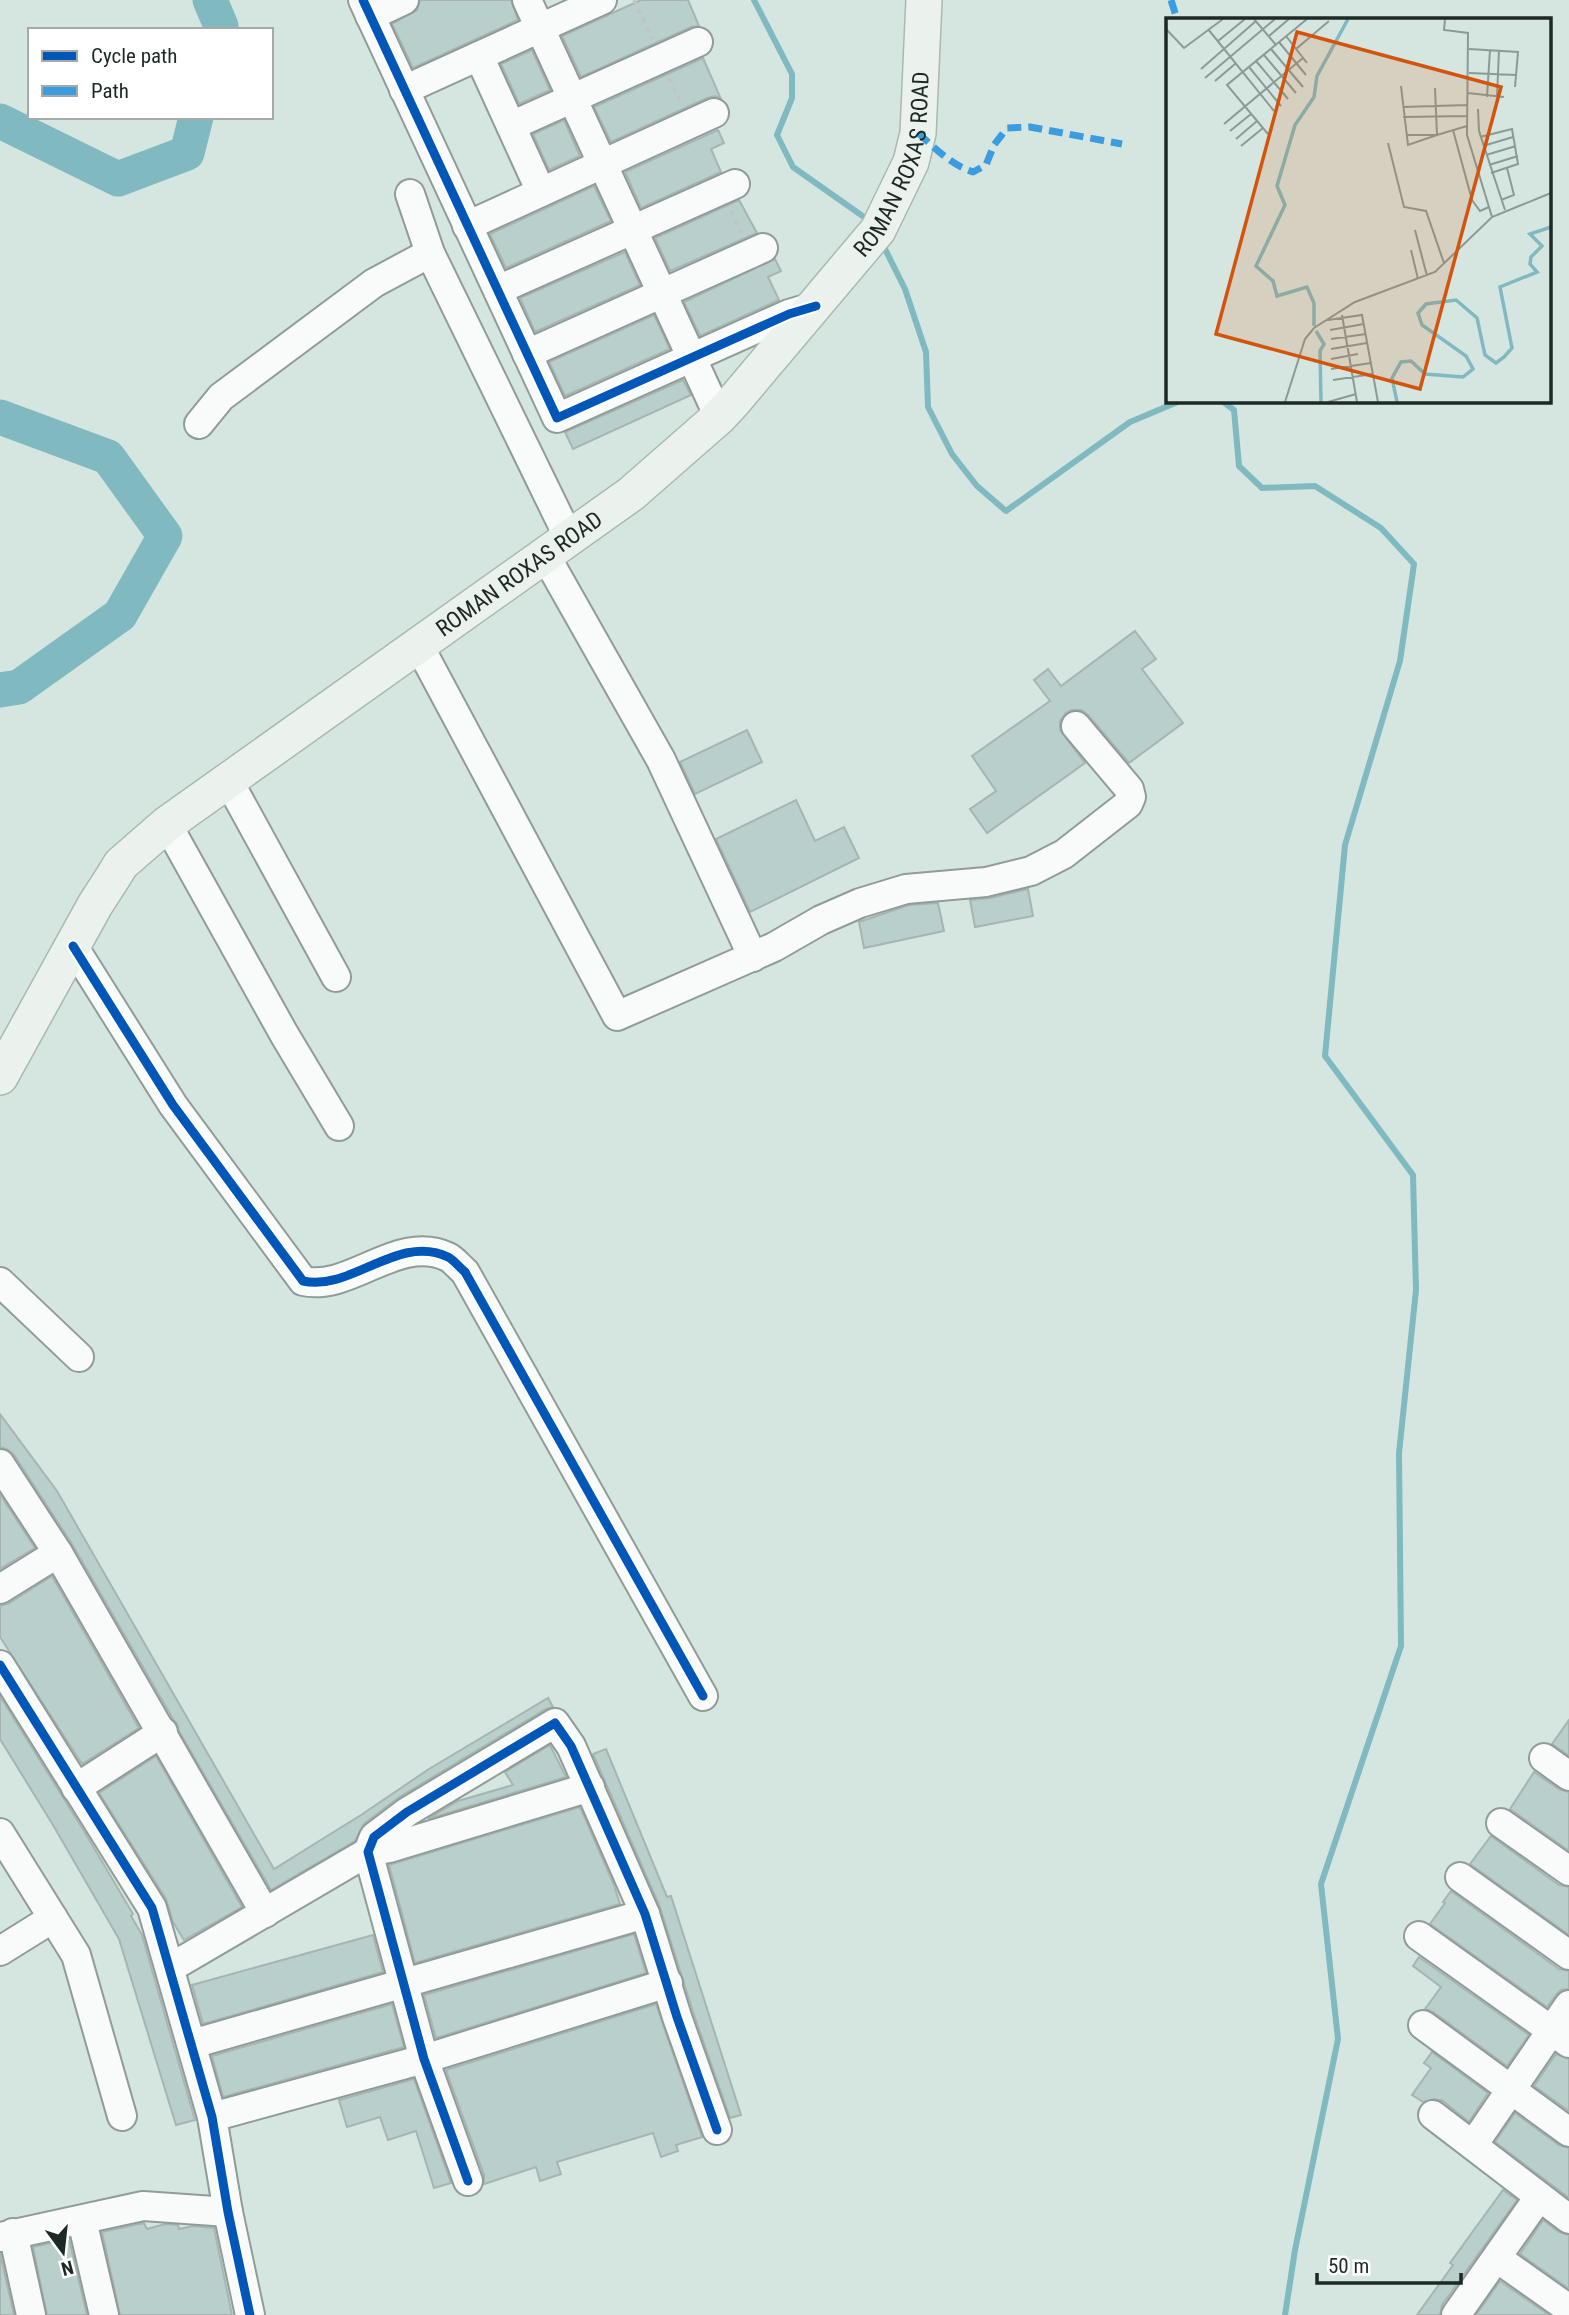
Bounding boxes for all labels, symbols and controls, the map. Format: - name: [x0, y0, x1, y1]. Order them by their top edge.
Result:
- inset map: [1166, 18, 1552, 402]
- legend: [28, 28, 273, 119]
- text: Cycle path: [91, 44, 177, 68]
- street label: ROMAN ROXAS ROAD: [848, 71, 935, 262]
- text: Path: [91, 79, 129, 103]
- street label: ROMAN ROXAS ROAD: [431, 506, 608, 642]
- north arrow: [28, 2217, 98, 2287]
- scale bar: [1317, 2242, 1460, 2286]
- text: 50 m: [1328, 2254, 1369, 2278]
- text: N: [59, 2255, 76, 2281]

